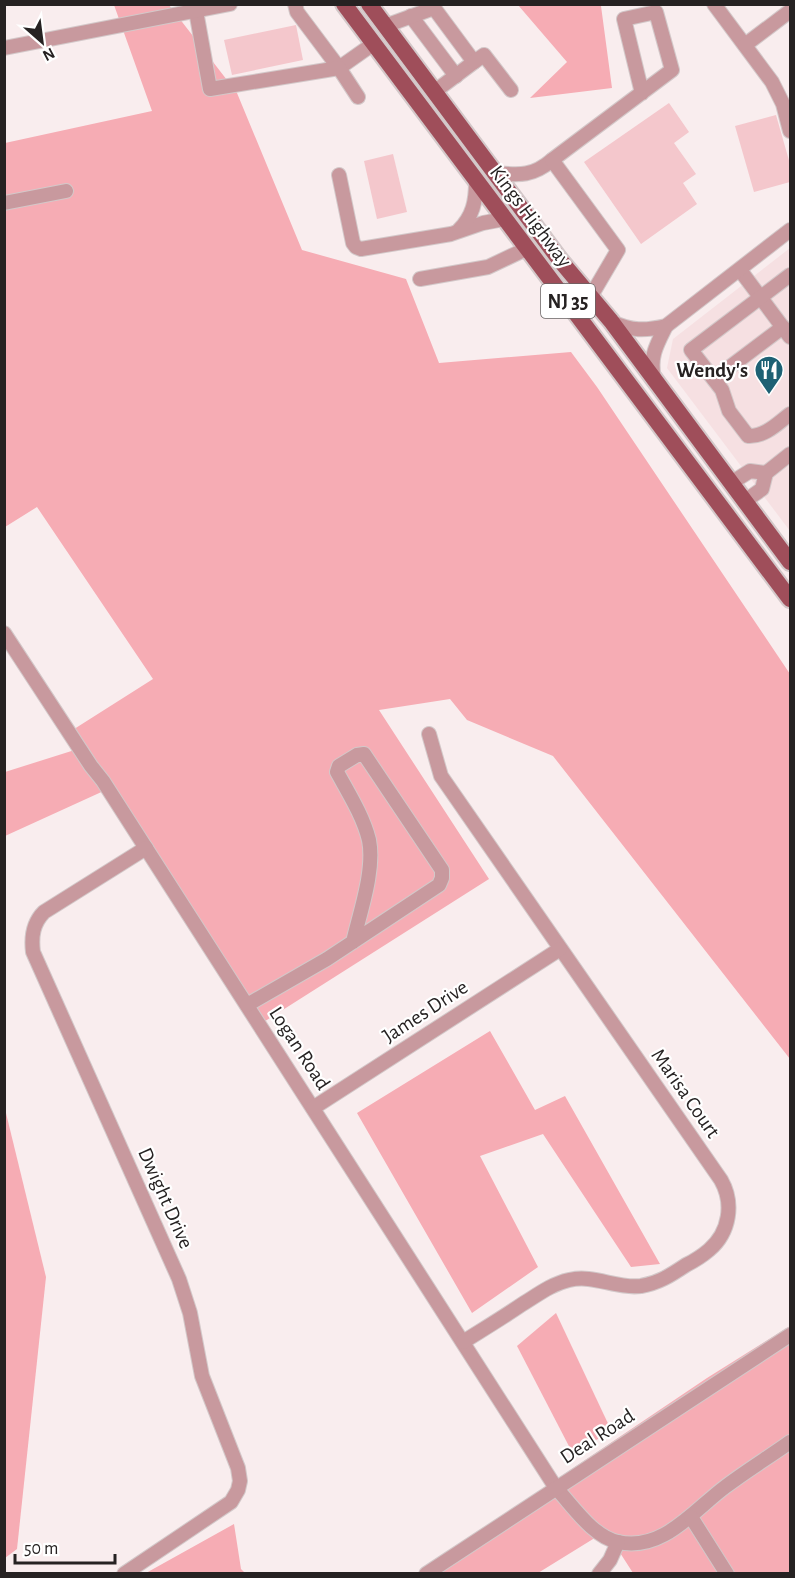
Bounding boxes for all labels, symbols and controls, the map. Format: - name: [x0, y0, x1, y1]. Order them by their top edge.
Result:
- north arrow: [12, 12, 72, 72]
- text: N: [40, 45, 57, 64]
- street label: Kings Highway: [486, 162, 575, 271]
- road number: NJ 35: [541, 284, 595, 318]
- restaurant icon: Wendy's: [753, 354, 785, 396]
- place label: Wendy's: [676, 360, 748, 381]
- street label: James Drive: [379, 976, 472, 1047]
- street label: Logan Road: [265, 1003, 334, 1094]
- street label: Marisa Court: [647, 1045, 724, 1142]
- street label: Dwight Drive: [134, 1145, 197, 1252]
- street label: Deal Road: [557, 1405, 638, 1468]
- scale bar: [15, 1527, 116, 1565]
- text: 50 m: [24, 1540, 58, 1558]

